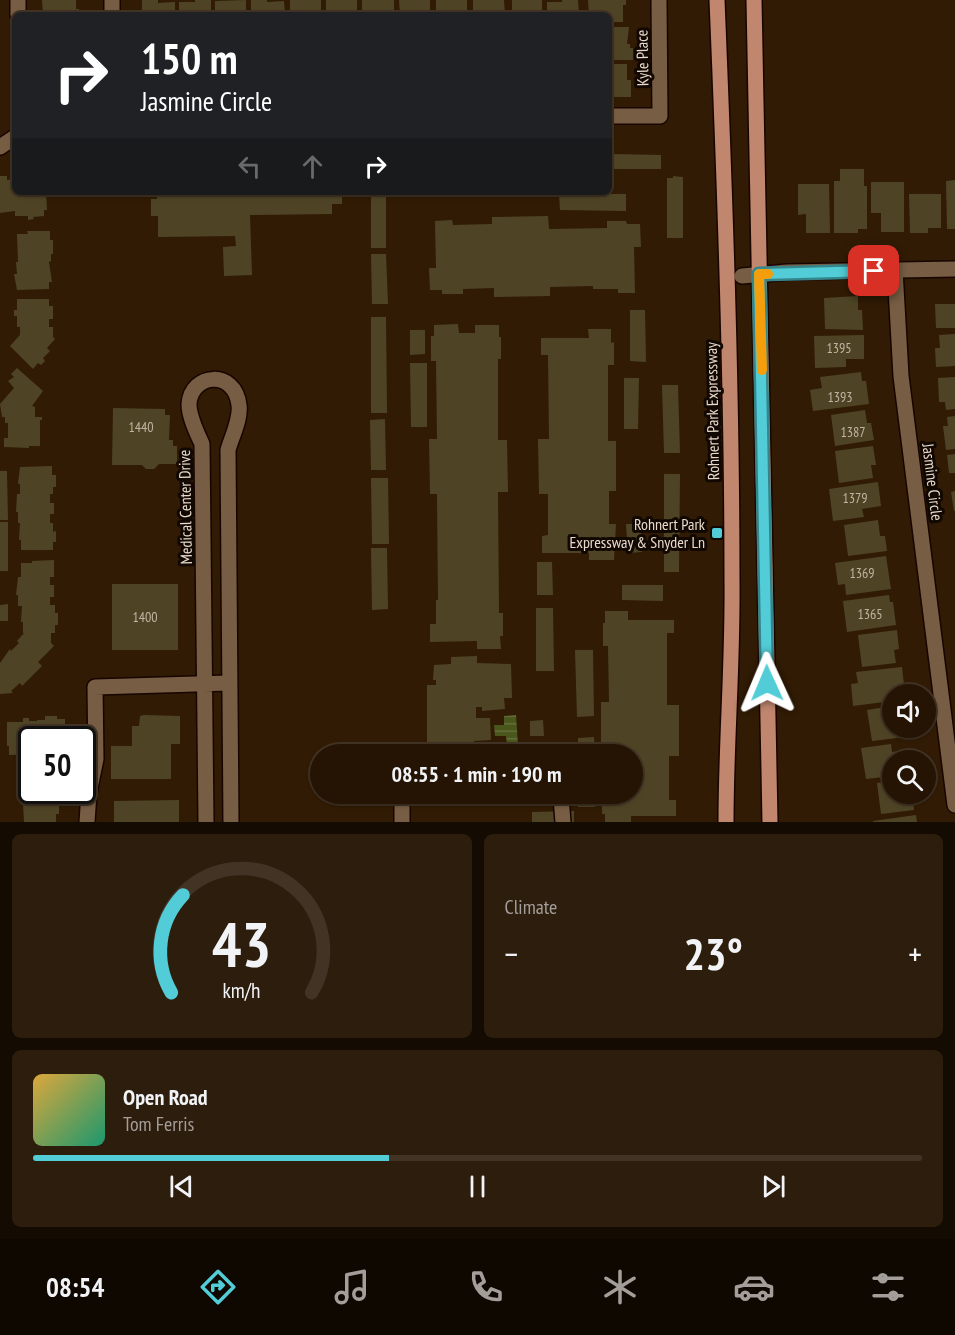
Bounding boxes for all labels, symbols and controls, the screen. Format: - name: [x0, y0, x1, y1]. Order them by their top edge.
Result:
- street label: Kyle Place: [632, 30, 652, 86]
- text: 150 m: [141, 31, 238, 86]
- icon: right: [42, 36, 120, 114]
- text: Jasmine Circle: [141, 84, 272, 118]
- icon: left: [233, 150, 266, 183]
- icon: ahead: [296, 150, 329, 183]
- icon: right: [359, 150, 392, 183]
- pin: [848, 245, 899, 296]
- icon: arrive: [857, 254, 890, 287]
- house number: 1395: [826, 339, 852, 357]
- street label: Rohnert Park Expressway: [701, 342, 723, 480]
- house number: 1393: [827, 388, 853, 406]
- house number: 1440: [128, 418, 154, 436]
- house number: 1387: [840, 423, 866, 441]
- street label: Jasmine Circle: [918, 441, 948, 522]
- street label: Medical Center Drive: [174, 450, 196, 564]
- house number: 1379: [842, 489, 868, 507]
- place label: Rohnert Park Expressway & Snyder Ln: [569, 514, 706, 552]
- marker: Rohnert Park Expressway & Snyder Ln: [710, 526, 724, 540]
- house number: 1369: [849, 564, 875, 582]
- house number: 1365: [857, 605, 883, 623]
- house number: 1400: [132, 608, 158, 626]
- position arrow: [735, 651, 799, 715]
- map controls: [882, 684, 936, 804]
- button: sound: [882, 684, 936, 738]
- speed limit sign: 50: [18, 726, 96, 804]
- button: search: [882, 750, 936, 804]
- text: 08:55 · 1 min · 190 m: [391, 760, 562, 788]
- text: Climate: [505, 894, 557, 920]
- text: 43: [212, 903, 272, 984]
- text: 23°: [684, 924, 743, 982]
- text: −: [505, 932, 518, 975]
- text: +: [908, 932, 922, 975]
- text: km/h: [223, 976, 261, 1004]
- text: Open Road: [123, 1083, 208, 1111]
- text: Tom Ferris: [123, 1111, 194, 1137]
- icon: previous: [165, 1170, 198, 1203]
- icon: pause: [461, 1170, 494, 1203]
- icon: next: [757, 1170, 790, 1203]
- icon: directions: [197, 1266, 239, 1308]
- icon: music: [331, 1266, 373, 1308]
- icon: phone: [465, 1266, 507, 1308]
- icon: climate: [599, 1266, 641, 1308]
- icon: car: [733, 1266, 775, 1308]
- icon: filters: [867, 1266, 909, 1308]
- text: 08:54: [46, 1270, 104, 1304]

